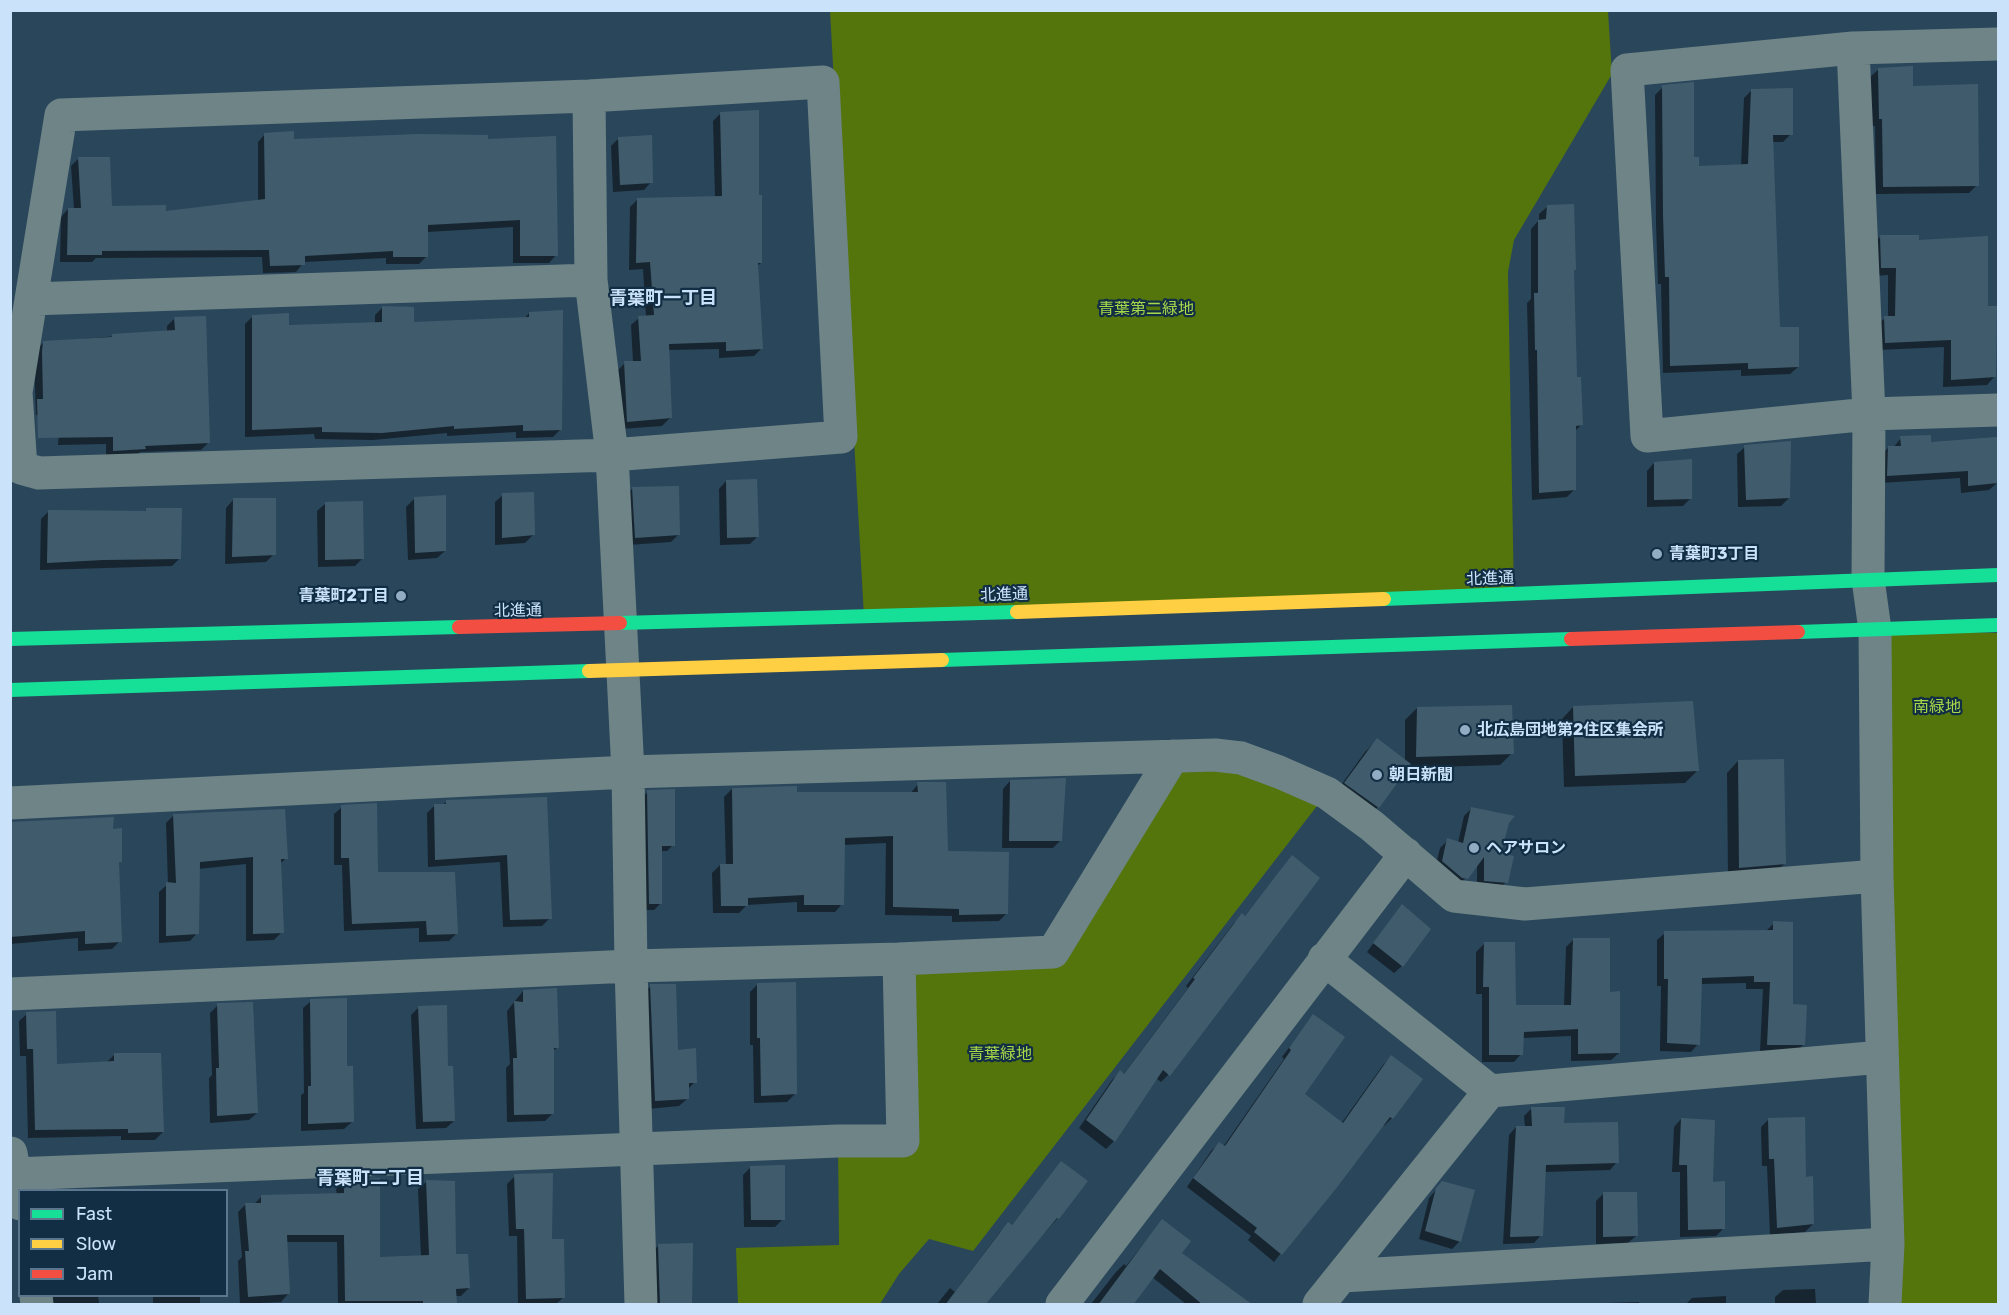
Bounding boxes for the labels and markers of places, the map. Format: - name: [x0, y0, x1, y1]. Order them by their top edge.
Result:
- place label: 青葉町3丁目: [1669, 544, 1760, 564]
- marker: 青葉町3丁目: [1650, 547, 1664, 561]
- place label: 青葉町2丁目: [299, 586, 389, 606]
- marker: 青葉町2丁目: [394, 589, 408, 603]
- place label: 北広島団地第2住区集会所: [1477, 720, 1663, 740]
- marker: 北広島団地第2住区集会所: [1458, 723, 1472, 737]
- place label: 朝日新聞: [1389, 765, 1453, 785]
- marker: 朝日新聞: [1370, 768, 1384, 782]
- place label: ヘアサロン: [1486, 838, 1566, 858]
- marker: ヘアサロン: [1467, 841, 1481, 855]

